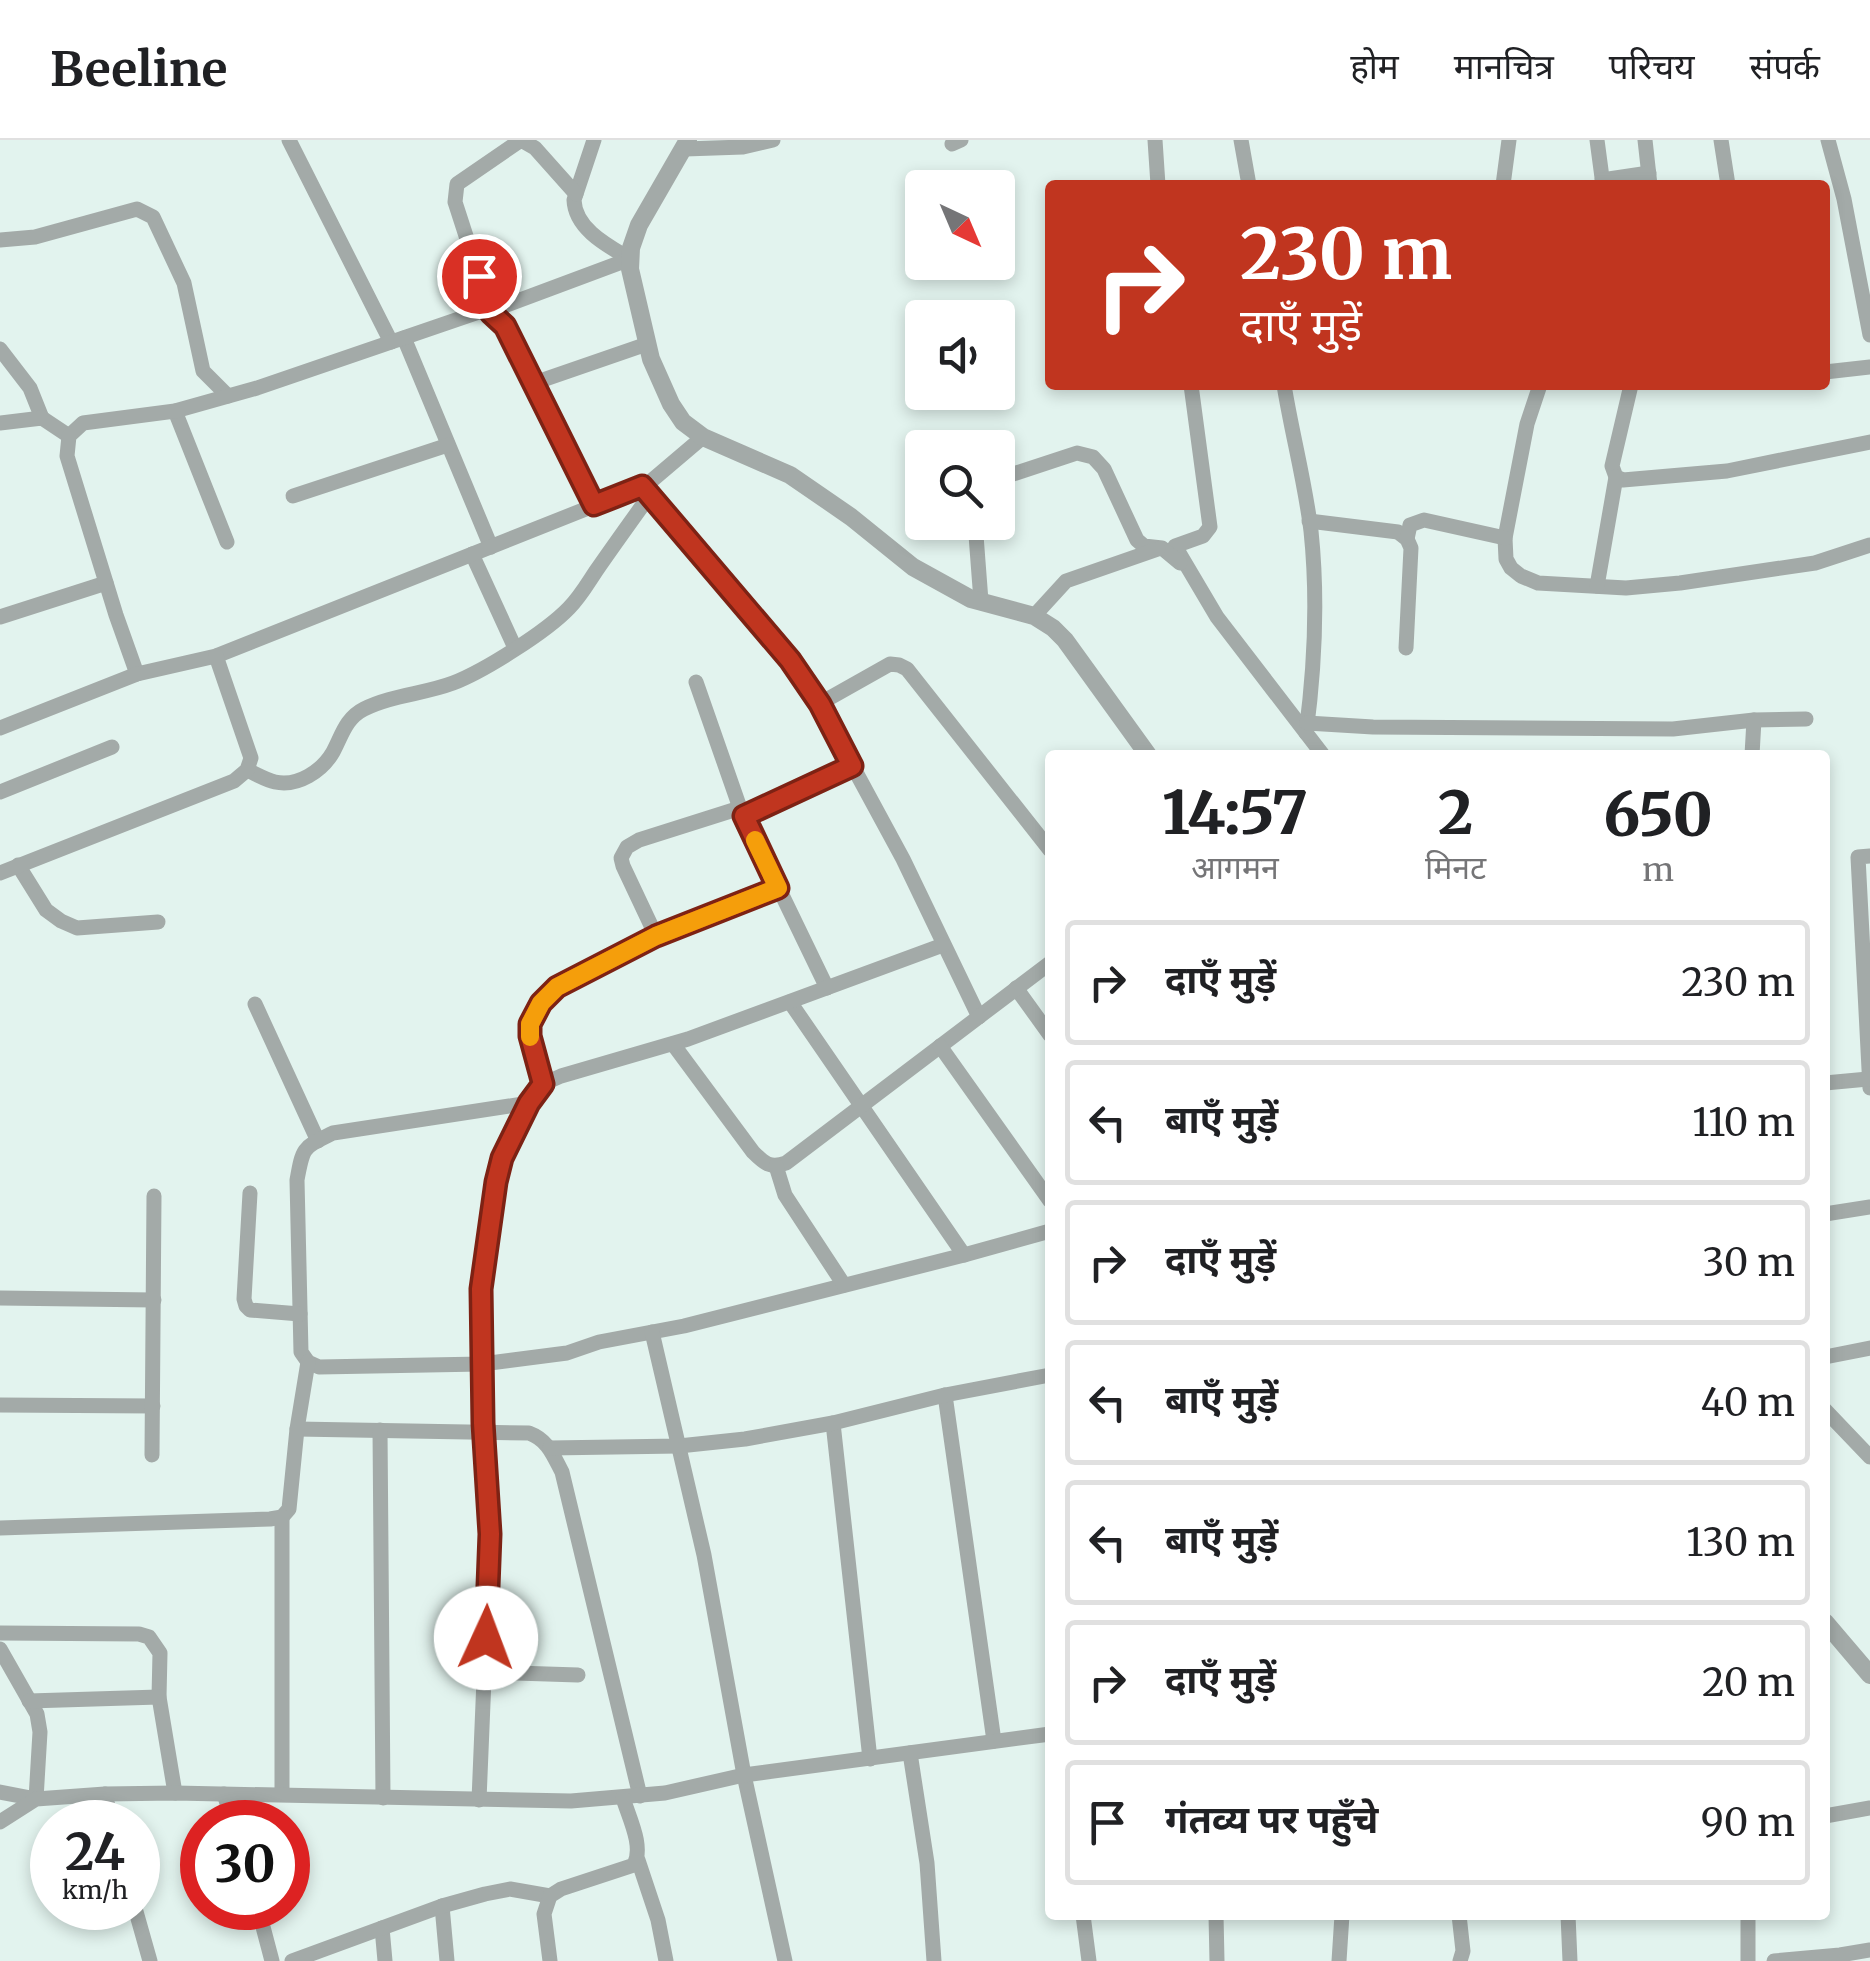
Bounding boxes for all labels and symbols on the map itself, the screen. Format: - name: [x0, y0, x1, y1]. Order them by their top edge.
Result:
- north arrow: [905, 170, 1015, 280]
- pin: [437, 234, 522, 319]
- position arrow: [434, 1586, 538, 1690]
- speed limit sign: 30: [180, 1800, 310, 1930]

